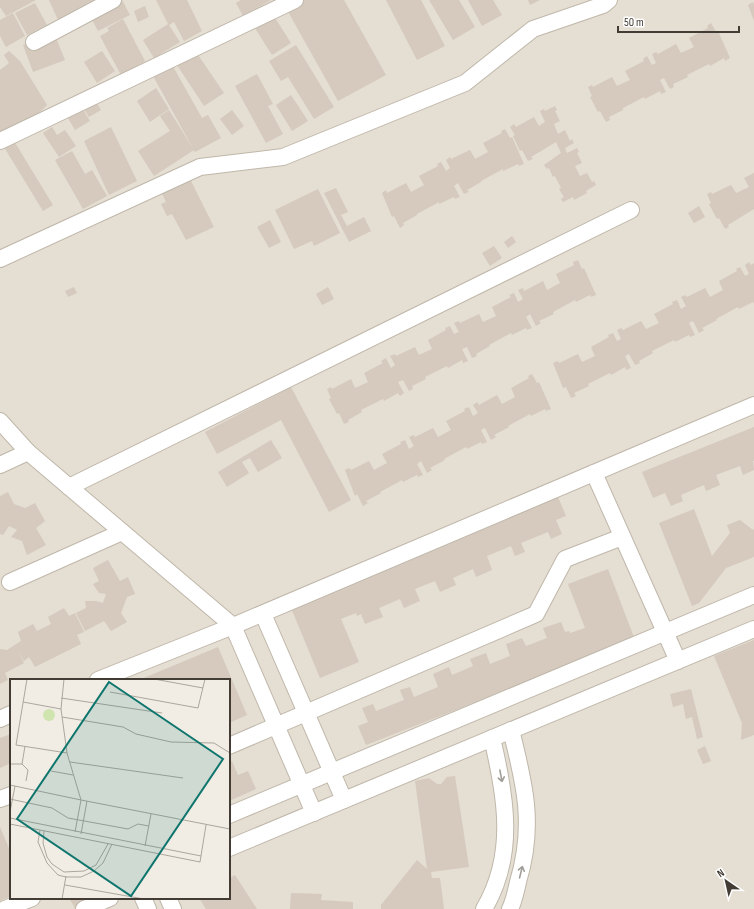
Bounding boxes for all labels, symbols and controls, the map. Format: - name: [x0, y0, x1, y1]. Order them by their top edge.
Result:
- scale bar: [618, 8, 739, 34]
- text: 50 m: [624, 15, 644, 30]
- inset map: [10, 679, 230, 899]
- one-way arrow: [497, 770, 505, 783]
- north arrow: [706, 861, 746, 901]
- one-way arrow: [518, 865, 525, 878]
- text: N: [715, 866, 727, 880]

